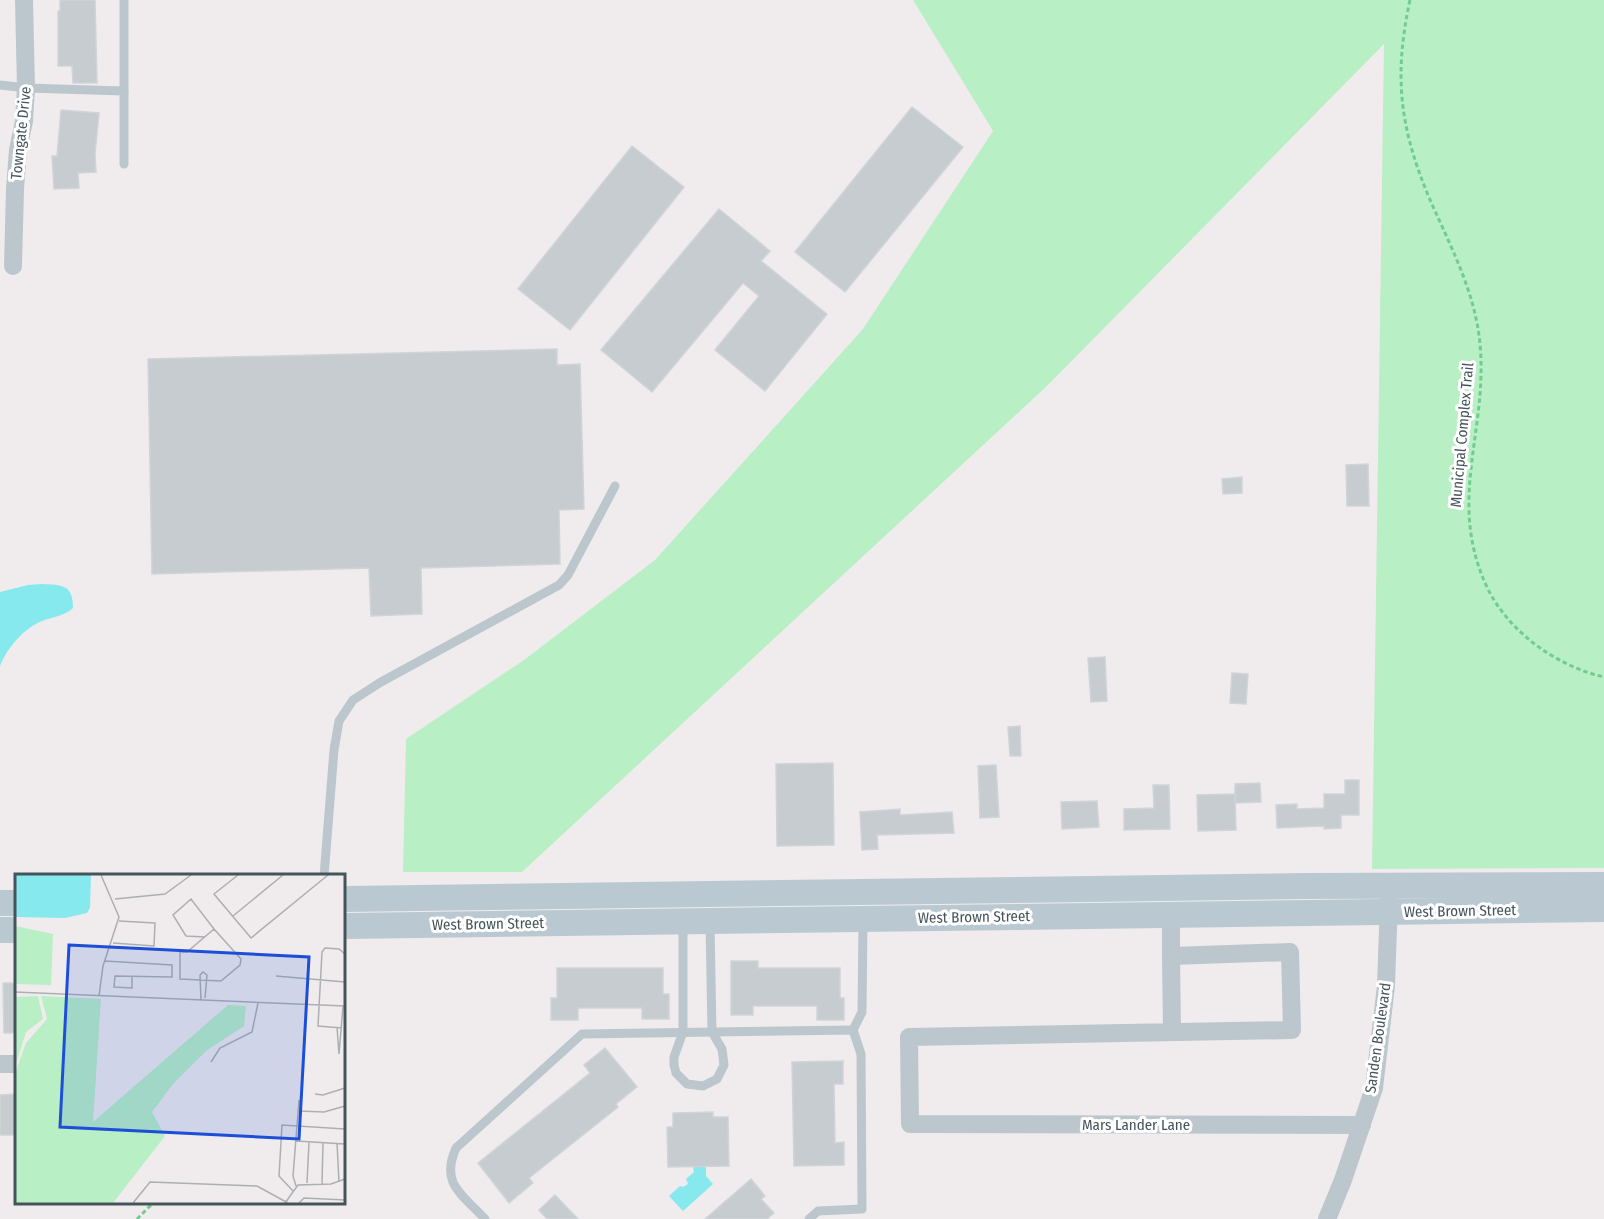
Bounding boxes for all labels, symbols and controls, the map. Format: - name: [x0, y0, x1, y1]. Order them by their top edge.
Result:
- street label: Towngate Drive: [7, 86, 35, 180]
- street label: Municipal Complex Trail: [1447, 362, 1477, 508]
- inset map: [15, 874, 345, 1204]
- street label: West Brown Street: [1404, 901, 1516, 921]
- street label: West Brown Street: [918, 907, 1030, 927]
- street label: West Brown Street: [432, 914, 544, 934]
- street label: Sanden Boulevard: [1361, 982, 1395, 1094]
- street label: Mars Lander Lane: [1082, 1116, 1190, 1134]

